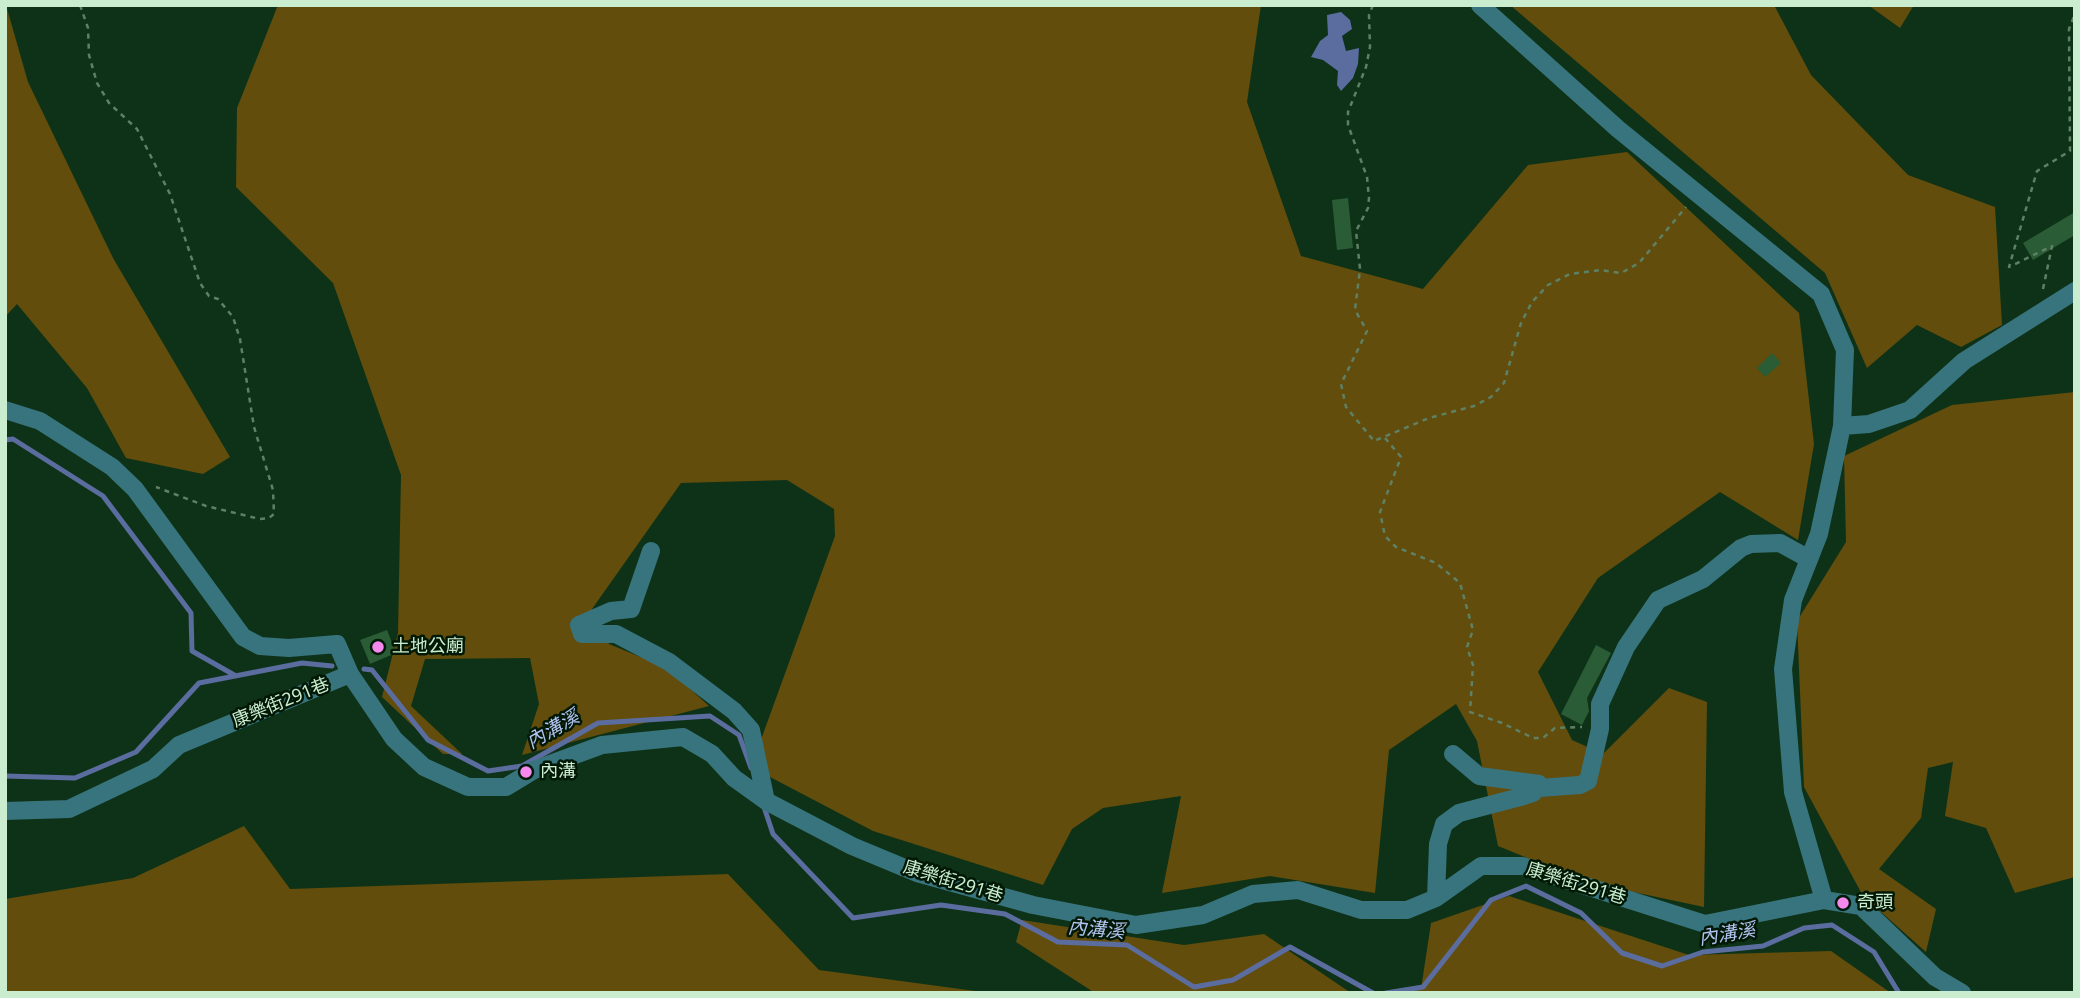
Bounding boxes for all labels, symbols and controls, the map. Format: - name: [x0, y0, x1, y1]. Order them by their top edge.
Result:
- place label: 土地公廟: [392, 636, 464, 658]
- marker: 土地公廟: [370, 639, 386, 655]
- street label: 康樂街291巷: [229, 674, 333, 732]
- water label: 內溝溪: [523, 706, 583, 754]
- place label: 內溝: [540, 761, 576, 783]
- marker: 內溝: [518, 764, 534, 780]
- street label: 康樂街291巷: [901, 857, 1005, 907]
- street label: 康樂街291巷: [1524, 859, 1628, 909]
- place label: 奇頭: [1857, 892, 1893, 914]
- marker: 奇頭: [1835, 895, 1851, 911]
- water label: 內溝溪: [1067, 916, 1125, 944]
- water label: 內溝溪: [1697, 919, 1757, 951]

